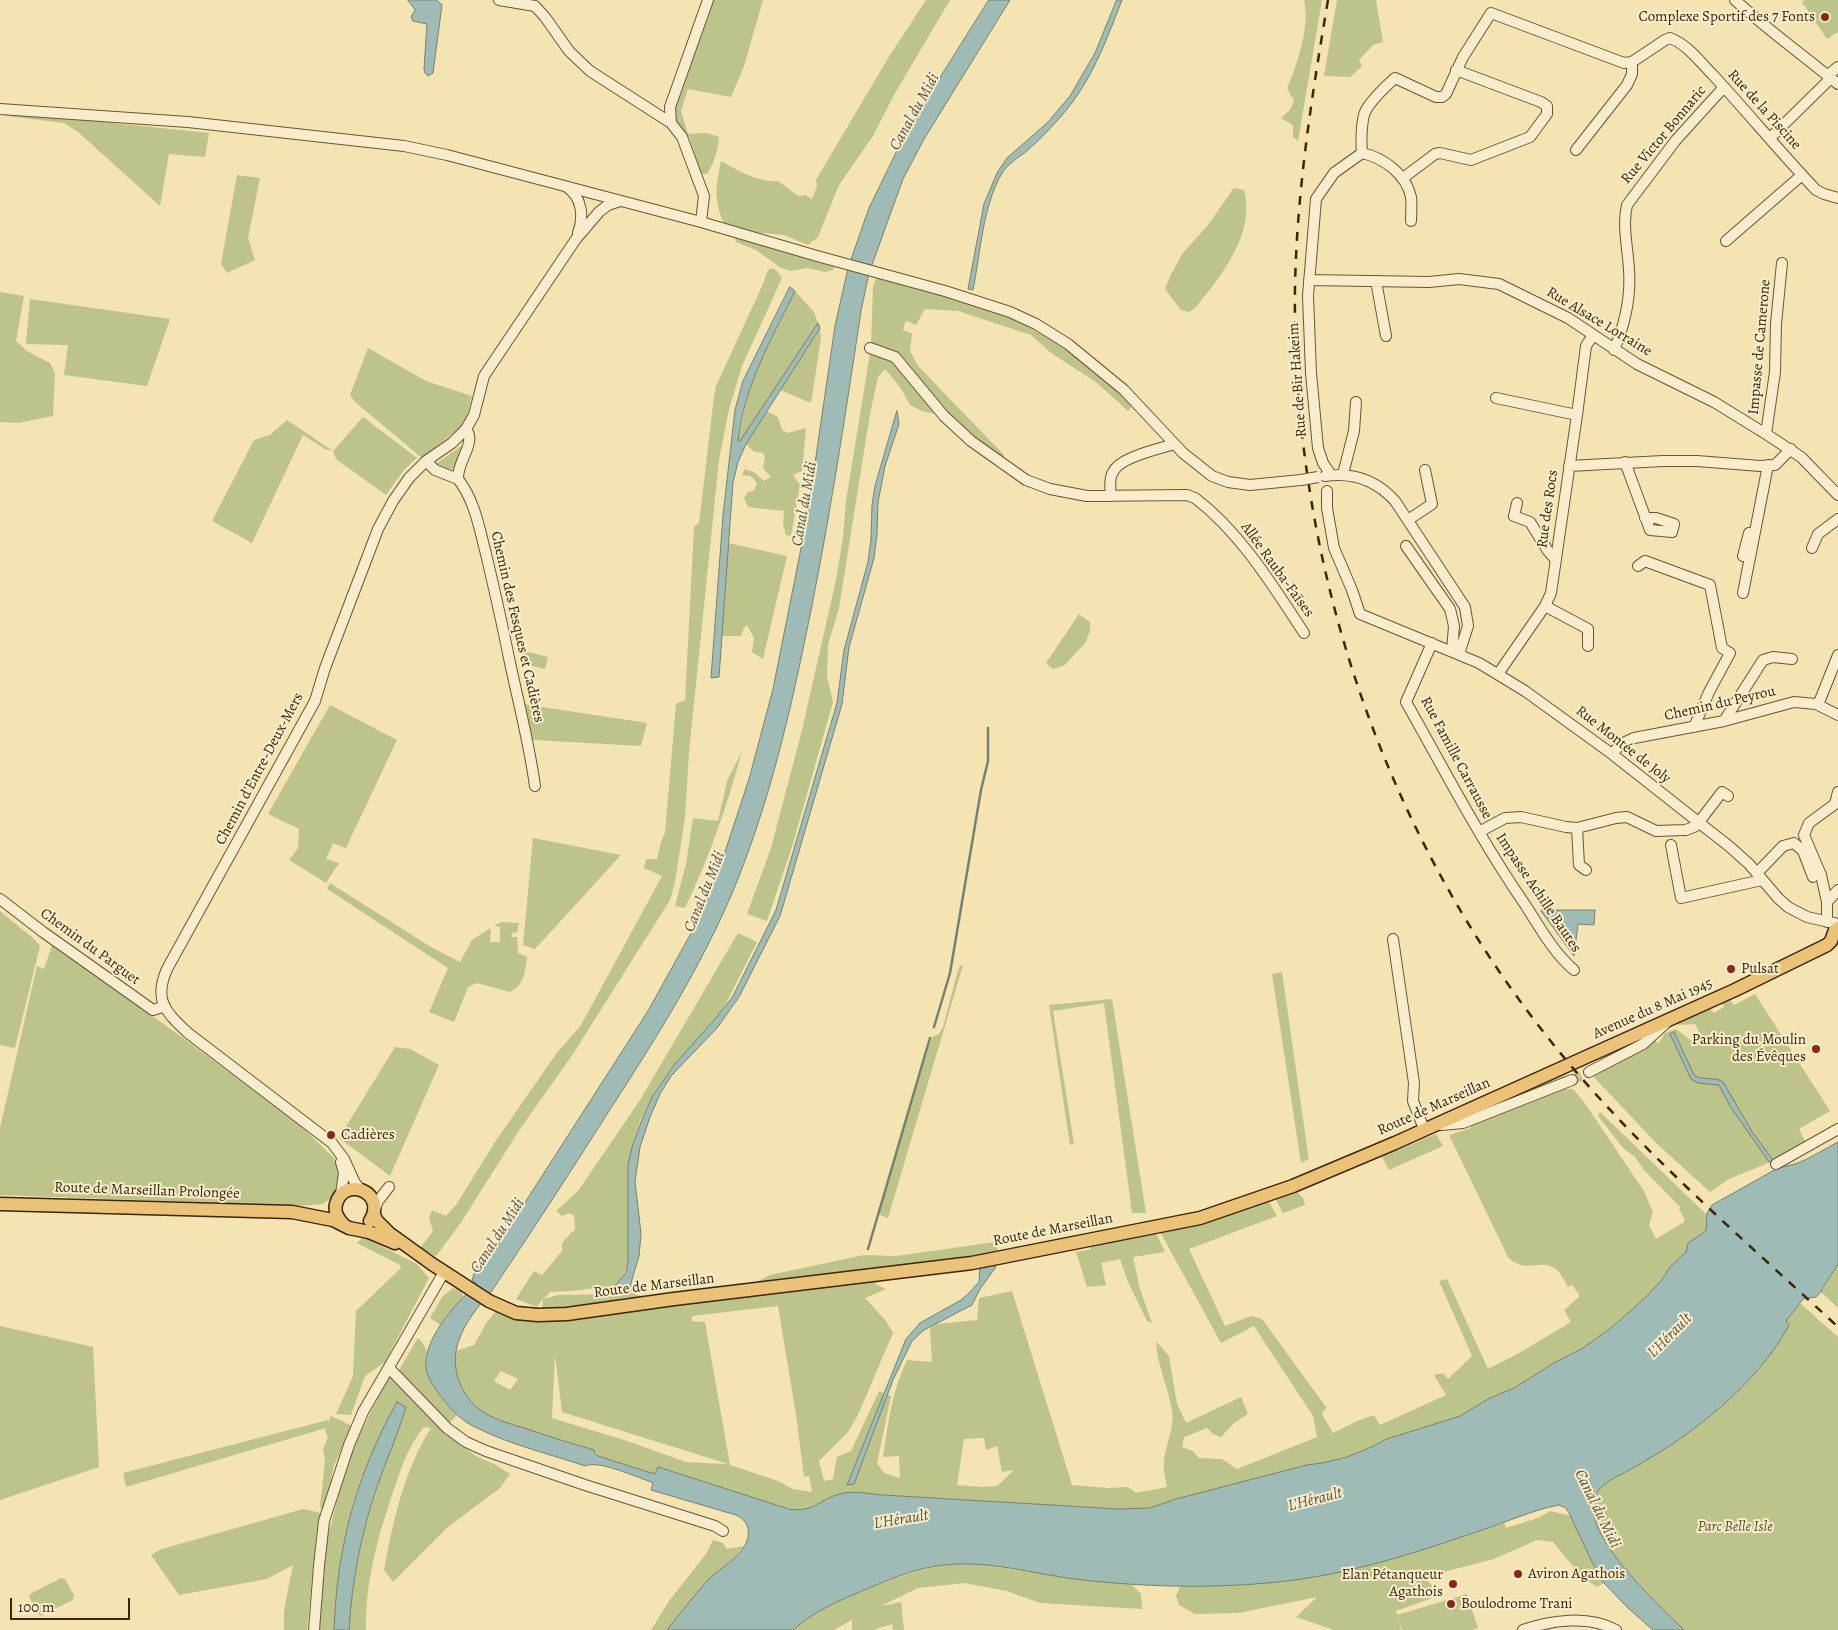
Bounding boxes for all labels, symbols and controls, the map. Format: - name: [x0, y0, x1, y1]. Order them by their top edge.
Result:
- place label: Complexe Sportif des 7 Fonts: [1639, 8, 1815, 26]
- marker: Complexe Sportif des 7 Fonts: [1819, 11, 1831, 23]
- street label: Rue de la Piscine: [1723, 66, 1805, 154]
- water label: Canal du Midi: [886, 70, 944, 154]
- street label: Rue Victor Bonnaric: [1618, 82, 1710, 188]
- street label: Impasse de Camerone: [1745, 279, 1775, 415]
- street label: Rue Alsace Lorraine: [1543, 283, 1655, 361]
- street label: Rue de Bir Hakeim: [1285, 322, 1311, 438]
- water label: Canal du Midi: [788, 460, 822, 548]
- street label: Rue des Rocs: [1534, 469, 1562, 549]
- street label: Allée Rauba-Faïses: [1236, 519, 1318, 621]
- street label: Chemin des Fesques et Cadières: [486, 530, 548, 724]
- street label: Chemin du Peyrou: [1663, 682, 1777, 726]
- street label: Chemin d'Entre-Deux-Mers: [212, 690, 308, 848]
- street label: Rue Famille Carrausse: [1416, 694, 1496, 822]
- street label: Rue Montée de Joly: [1572, 702, 1674, 788]
- street label: Impasse Achille Bautes: [1491, 830, 1585, 956]
- water label: Canal du Midi: [680, 849, 730, 935]
- street label: Chemin du Parguet: [37, 905, 143, 989]
- place label: Pulsat: [1741, 960, 1779, 978]
- marker: Pulsat: [1725, 963, 1737, 975]
- street label: Avenue du 8 Mai 1945: [1590, 975, 1716, 1043]
- place label: Parking du Moulin des Évêques: [1692, 1031, 1806, 1066]
- marker: Parking du Moulin des Évêques: [1810, 1043, 1822, 1055]
- street label: Route de Marseillan: [1375, 1074, 1493, 1140]
- place label: Cadières: [341, 1126, 395, 1144]
- marker: Cadières: [325, 1129, 337, 1141]
- street label: Route de Marseillan Prolongée: [54, 1179, 240, 1203]
- water label: Canal du Midi: [467, 1195, 529, 1277]
- street label: Route de Marseillan: [992, 1210, 1114, 1250]
- street label: Route de Marseillan: [593, 1270, 715, 1302]
- water label: L'Hérault: [1644, 1310, 1696, 1362]
- water label: Canal du Midi: [1570, 1466, 1624, 1552]
- water label: L'Hérault: [1286, 1484, 1344, 1516]
- water label: L'Hérault: [872, 1506, 930, 1534]
- park label: Parc Belle Isle: [1697, 1518, 1773, 1536]
- place label: Aviron Agathois: [1528, 1565, 1625, 1583]
- place label: Elan Pétanqueur Agathois: [1341, 1566, 1443, 1601]
- marker: Aviron Agathois: [1512, 1568, 1524, 1580]
- marker: Elan Pétanqueur Agathois: [1447, 1578, 1459, 1590]
- scale bar: [12, 1588, 132, 1620]
- place label: Boulodrome Trani: [1461, 1595, 1573, 1613]
- text: 100 m: [18, 1597, 55, 1617]
- marker: Boulodrome Trani: [1445, 1598, 1457, 1610]

